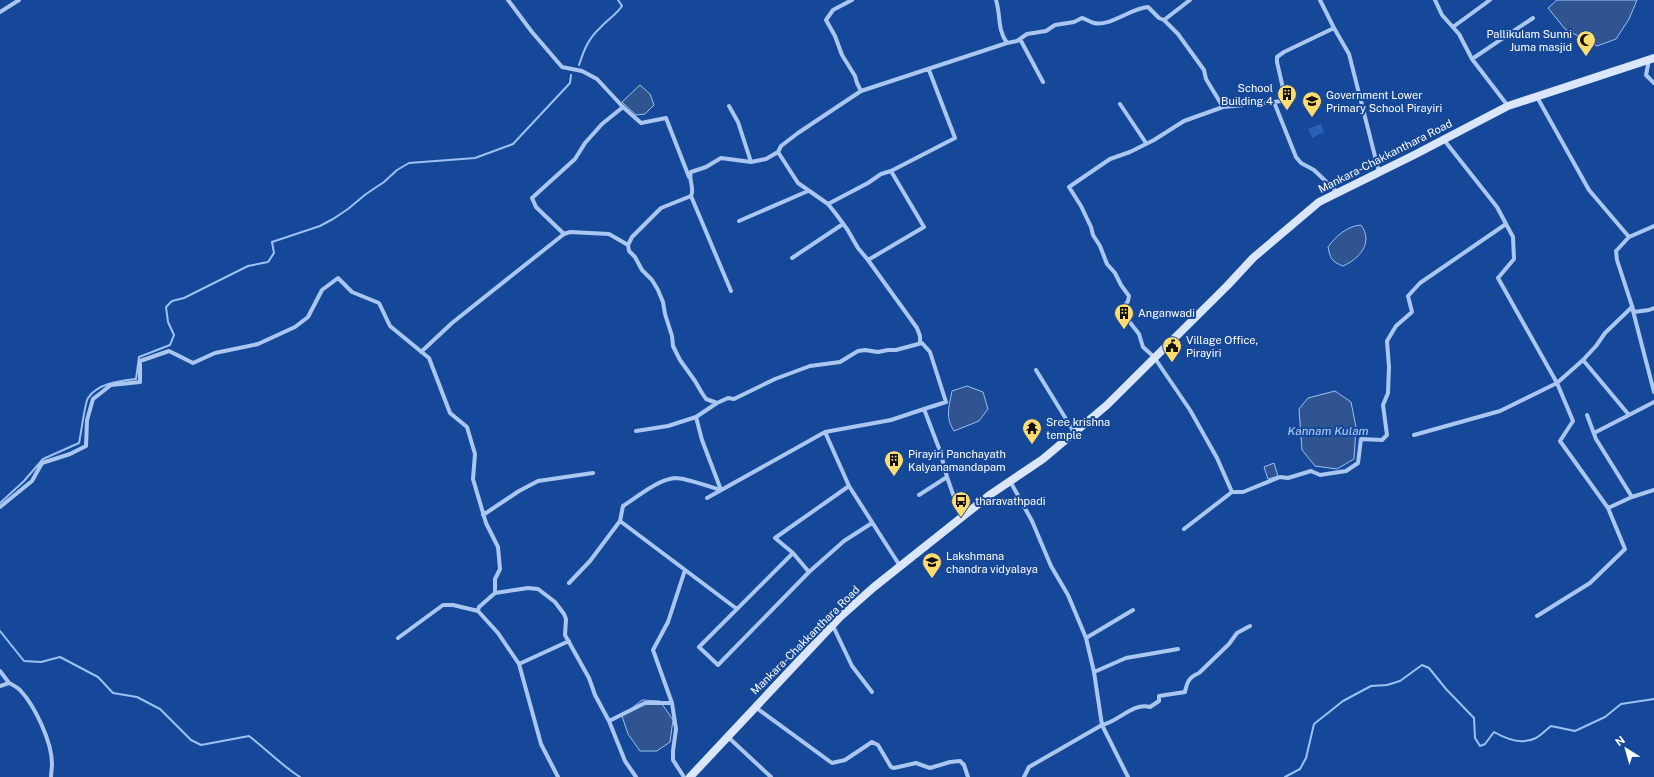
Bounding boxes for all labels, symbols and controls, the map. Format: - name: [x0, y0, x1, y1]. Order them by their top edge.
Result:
- place label: Pallikulam Sunni Juma masjid: [1486, 28, 1572, 53]
- mosque icon: Pallikulam Sunni Juma masjid: [1575, 29, 1597, 57]
- place label: School Building 4: [1221, 82, 1273, 107]
- building icon: School Building 4: [1276, 83, 1298, 111]
- place label: Government Lower Primary School Pirayiri: [1326, 89, 1442, 114]
- school or university icon: Government Lower Primary School Pirayiri: [1301, 90, 1323, 118]
- street label: Mankara-Chakkanthara Road: [1316, 117, 1454, 195]
- building icon: Anganwadi: [1113, 302, 1135, 330]
- place label: Anganwadi: [1138, 307, 1195, 319]
- place label: Village Office, Pirayiri: [1186, 334, 1258, 359]
- public building icon: Village Office, Pirayiri: [1161, 335, 1183, 363]
- place label: Sree krishna temple: [1046, 416, 1110, 441]
- temple icon: Sree krishna temple: [1021, 417, 1043, 445]
- water label: Kannam Kulam: [1288, 424, 1369, 438]
- place label: Pirayiri Panchayath Kalyanamandapam: [908, 448, 1006, 473]
- building icon: Pirayiri Panchayath Kalyanamandapam: [883, 449, 905, 477]
- bus stop icon: tharavathpadi: [950, 490, 972, 518]
- place label: tharavathpadi: [975, 495, 1046, 507]
- place label: Lakshmana chandra vidyalaya: [946, 550, 1038, 575]
- school or university icon: Lakshmana chandra vidyalaya: [921, 551, 943, 579]
- street label: Mankara-Chakkanthara Road: [748, 583, 862, 697]
- north arrow: [1606, 729, 1646, 769]
- text: N: [1613, 734, 1627, 748]

